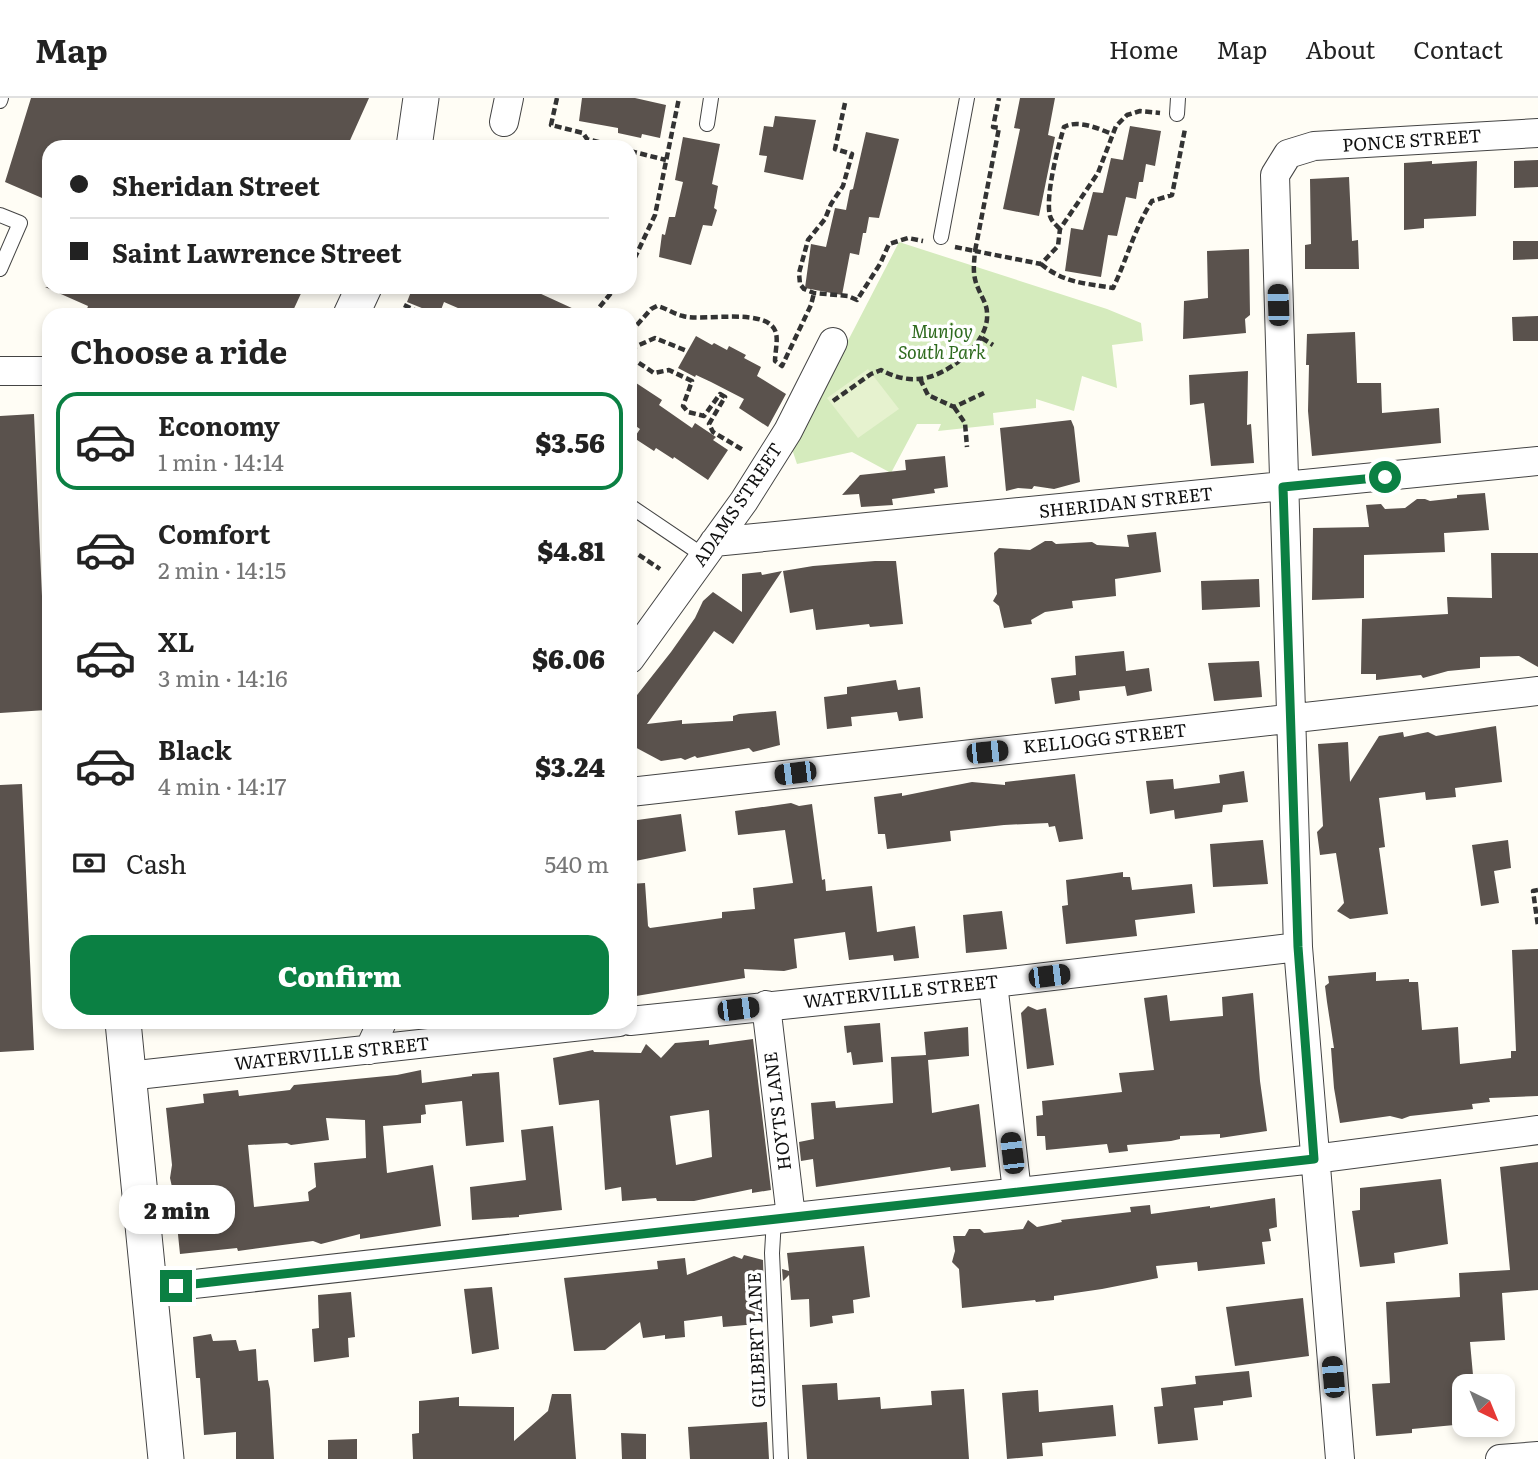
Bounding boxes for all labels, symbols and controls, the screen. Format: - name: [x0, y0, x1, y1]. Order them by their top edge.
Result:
- text: Map: [35, 24, 108, 73]
- text: Home: [1109, 31, 1178, 66]
- text: Map: [1216, 31, 1267, 66]
- text: About: [1305, 31, 1375, 66]
- text: Contact: [1413, 31, 1503, 66]
- street label: PONCE STREET: [1341, 121, 1482, 158]
- text: Sheridan Street: [112, 165, 320, 204]
- text: Saint Lawrence Street: [112, 232, 402, 271]
- car: [1267, 284, 1290, 326]
- park label: Munjoy South Park: [898, 317, 986, 365]
- text: Choose a ride: [70, 326, 287, 374]
- text: Economy: [158, 405, 280, 444]
- icon: car: [74, 410, 137, 473]
- text: $3.56: [535, 422, 605, 461]
- street label: ADAMS STREET: [685, 437, 788, 571]
- text: 1 min · 14:14: [158, 444, 284, 478]
- route start: [1369, 461, 1401, 493]
- street label: SHERIDAN STREET: [1037, 479, 1214, 524]
- text: Comfort: [158, 513, 270, 552]
- icon: car: [74, 518, 137, 581]
- text: $4.81: [537, 530, 605, 569]
- text: 2 min · 14:15: [158, 552, 286, 586]
- text: XL: [158, 621, 195, 660]
- icon: car: [74, 626, 137, 689]
- text: $6.06: [532, 638, 605, 677]
- text: 3 min · 14:16: [158, 660, 288, 694]
- street label: KELLOGG STREET: [1022, 715, 1188, 760]
- text: Black: [158, 729, 232, 768]
- icon: car: [74, 734, 137, 797]
- car: [966, 739, 1009, 765]
- text: $3.24: [535, 746, 605, 785]
- car: [773, 760, 818, 786]
- text: 4 min · 14:17: [158, 768, 286, 802]
- text: Cash: [126, 843, 187, 882]
- icon: cash: [70, 844, 108, 882]
- text: 540 m: [544, 846, 609, 880]
- button: Confirm: [70, 935, 609, 1015]
- car: [1027, 963, 1072, 989]
- street label: WATERVILLE STREET: [802, 967, 1000, 1014]
- car: [716, 996, 761, 1022]
- street label: WATERVILLE STREET: [233, 1029, 431, 1076]
- street label: HOYTS LANE: [756, 1050, 797, 1172]
- car: [1000, 1131, 1025, 1175]
- callout: 2 min: [118, 1184, 234, 1234]
- text: 2 min: [144, 1192, 210, 1226]
- route end: [160, 1270, 192, 1302]
- street label: GILBERT LANE: [740, 1272, 771, 1408]
- car: [1321, 1355, 1346, 1399]
- north arrow: [1452, 1374, 1516, 1437]
- map controls: [1452, 1374, 1515, 1437]

